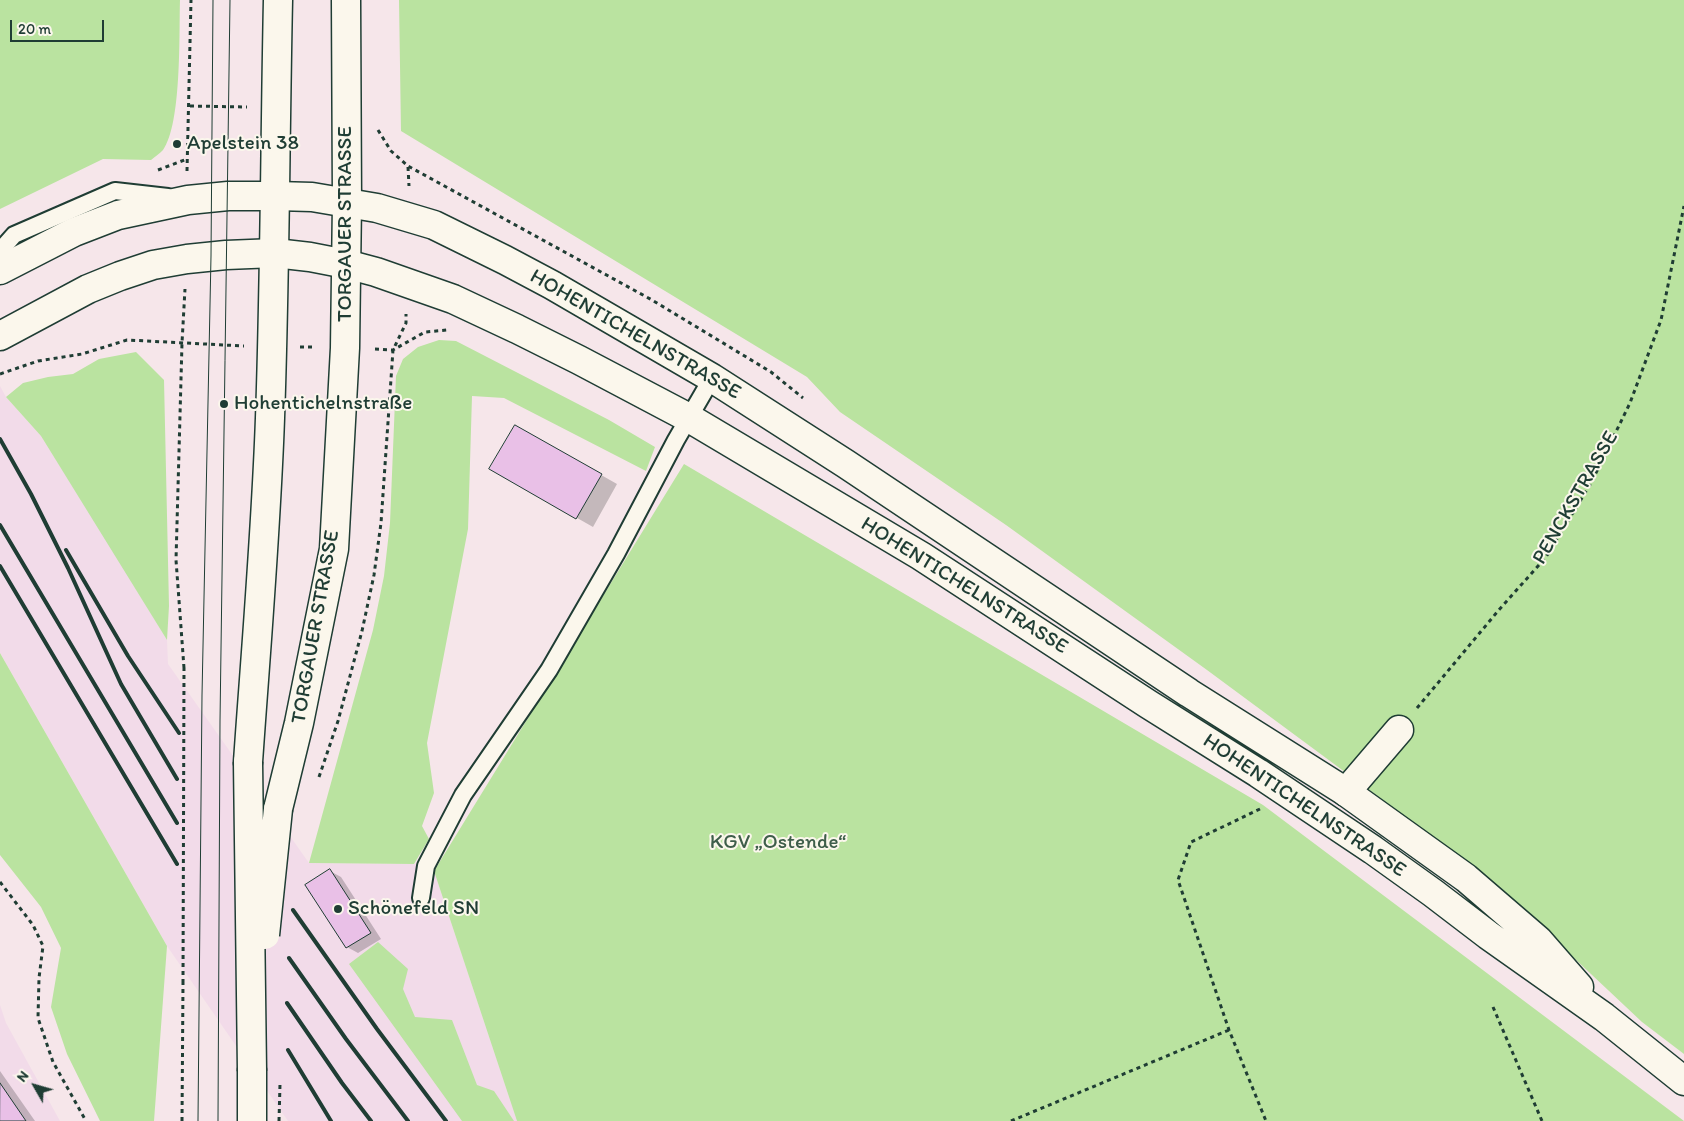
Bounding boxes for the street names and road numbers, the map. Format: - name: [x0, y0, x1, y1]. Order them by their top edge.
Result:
- street label: TORGAUER STRASSE: [333, 126, 359, 322]
- street label: HOHENTICHELNSTRASSE: [525, 264, 745, 406]
- street label: PENCKSTRASSE: [1528, 427, 1624, 569]
- street label: HOHENTICHELNSTRASSE: [856, 512, 1072, 660]
- street label: TORGAUER STRASSE: [287, 528, 345, 726]
- street label: HOHENTICHELNSTRASSE: [1198, 729, 1410, 883]

